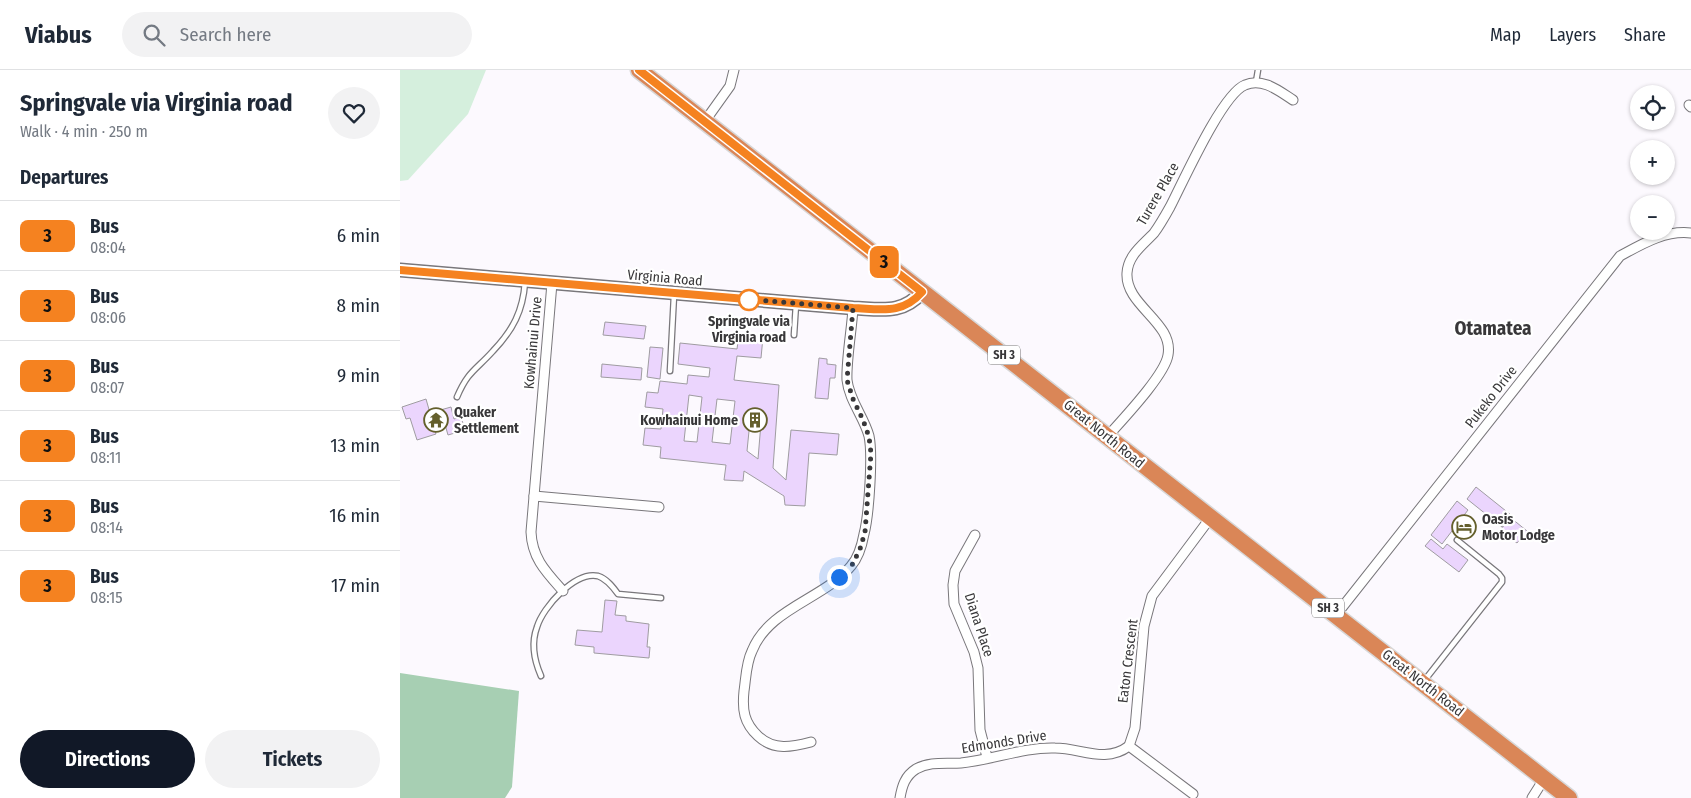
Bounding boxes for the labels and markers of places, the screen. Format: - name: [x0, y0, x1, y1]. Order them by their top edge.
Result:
- marker: Springvale via Virginia road: [738, 289, 760, 311]
- place label: Springvale via Virginia road: [708, 313, 790, 346]
- place label: Quaker Settlement: [454, 404, 520, 437]
- temple icon: Quaker Settlement: [423, 407, 449, 433]
- building icon: Kowhainui Home: [742, 407, 768, 433]
- place label: Kowhainui Home: [640, 412, 738, 429]
- place label: Oasis Motor Lodge: [1482, 511, 1555, 544]
- hotel icon: Oasis Motor Lodge: [1451, 514, 1477, 540]

